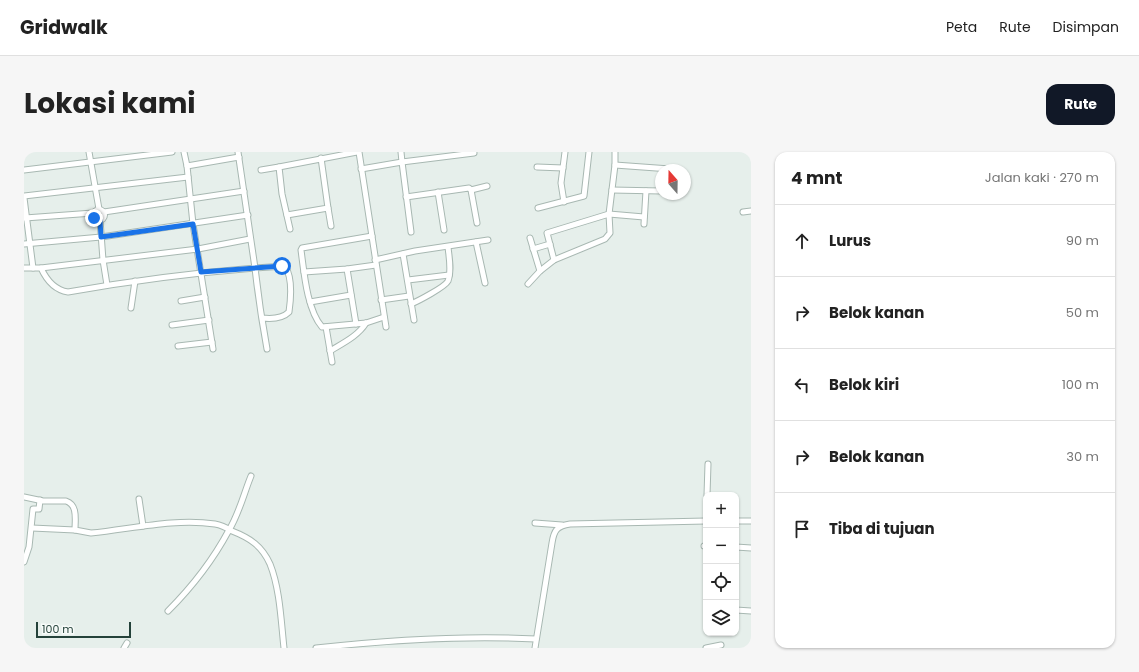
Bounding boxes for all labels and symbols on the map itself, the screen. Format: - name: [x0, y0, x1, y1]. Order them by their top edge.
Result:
- north arrow: [655, 164, 691, 200]
- route end: [85, 209, 103, 227]
- route start: [273, 257, 291, 275]
- scale bar: [36, 620, 131, 639]

